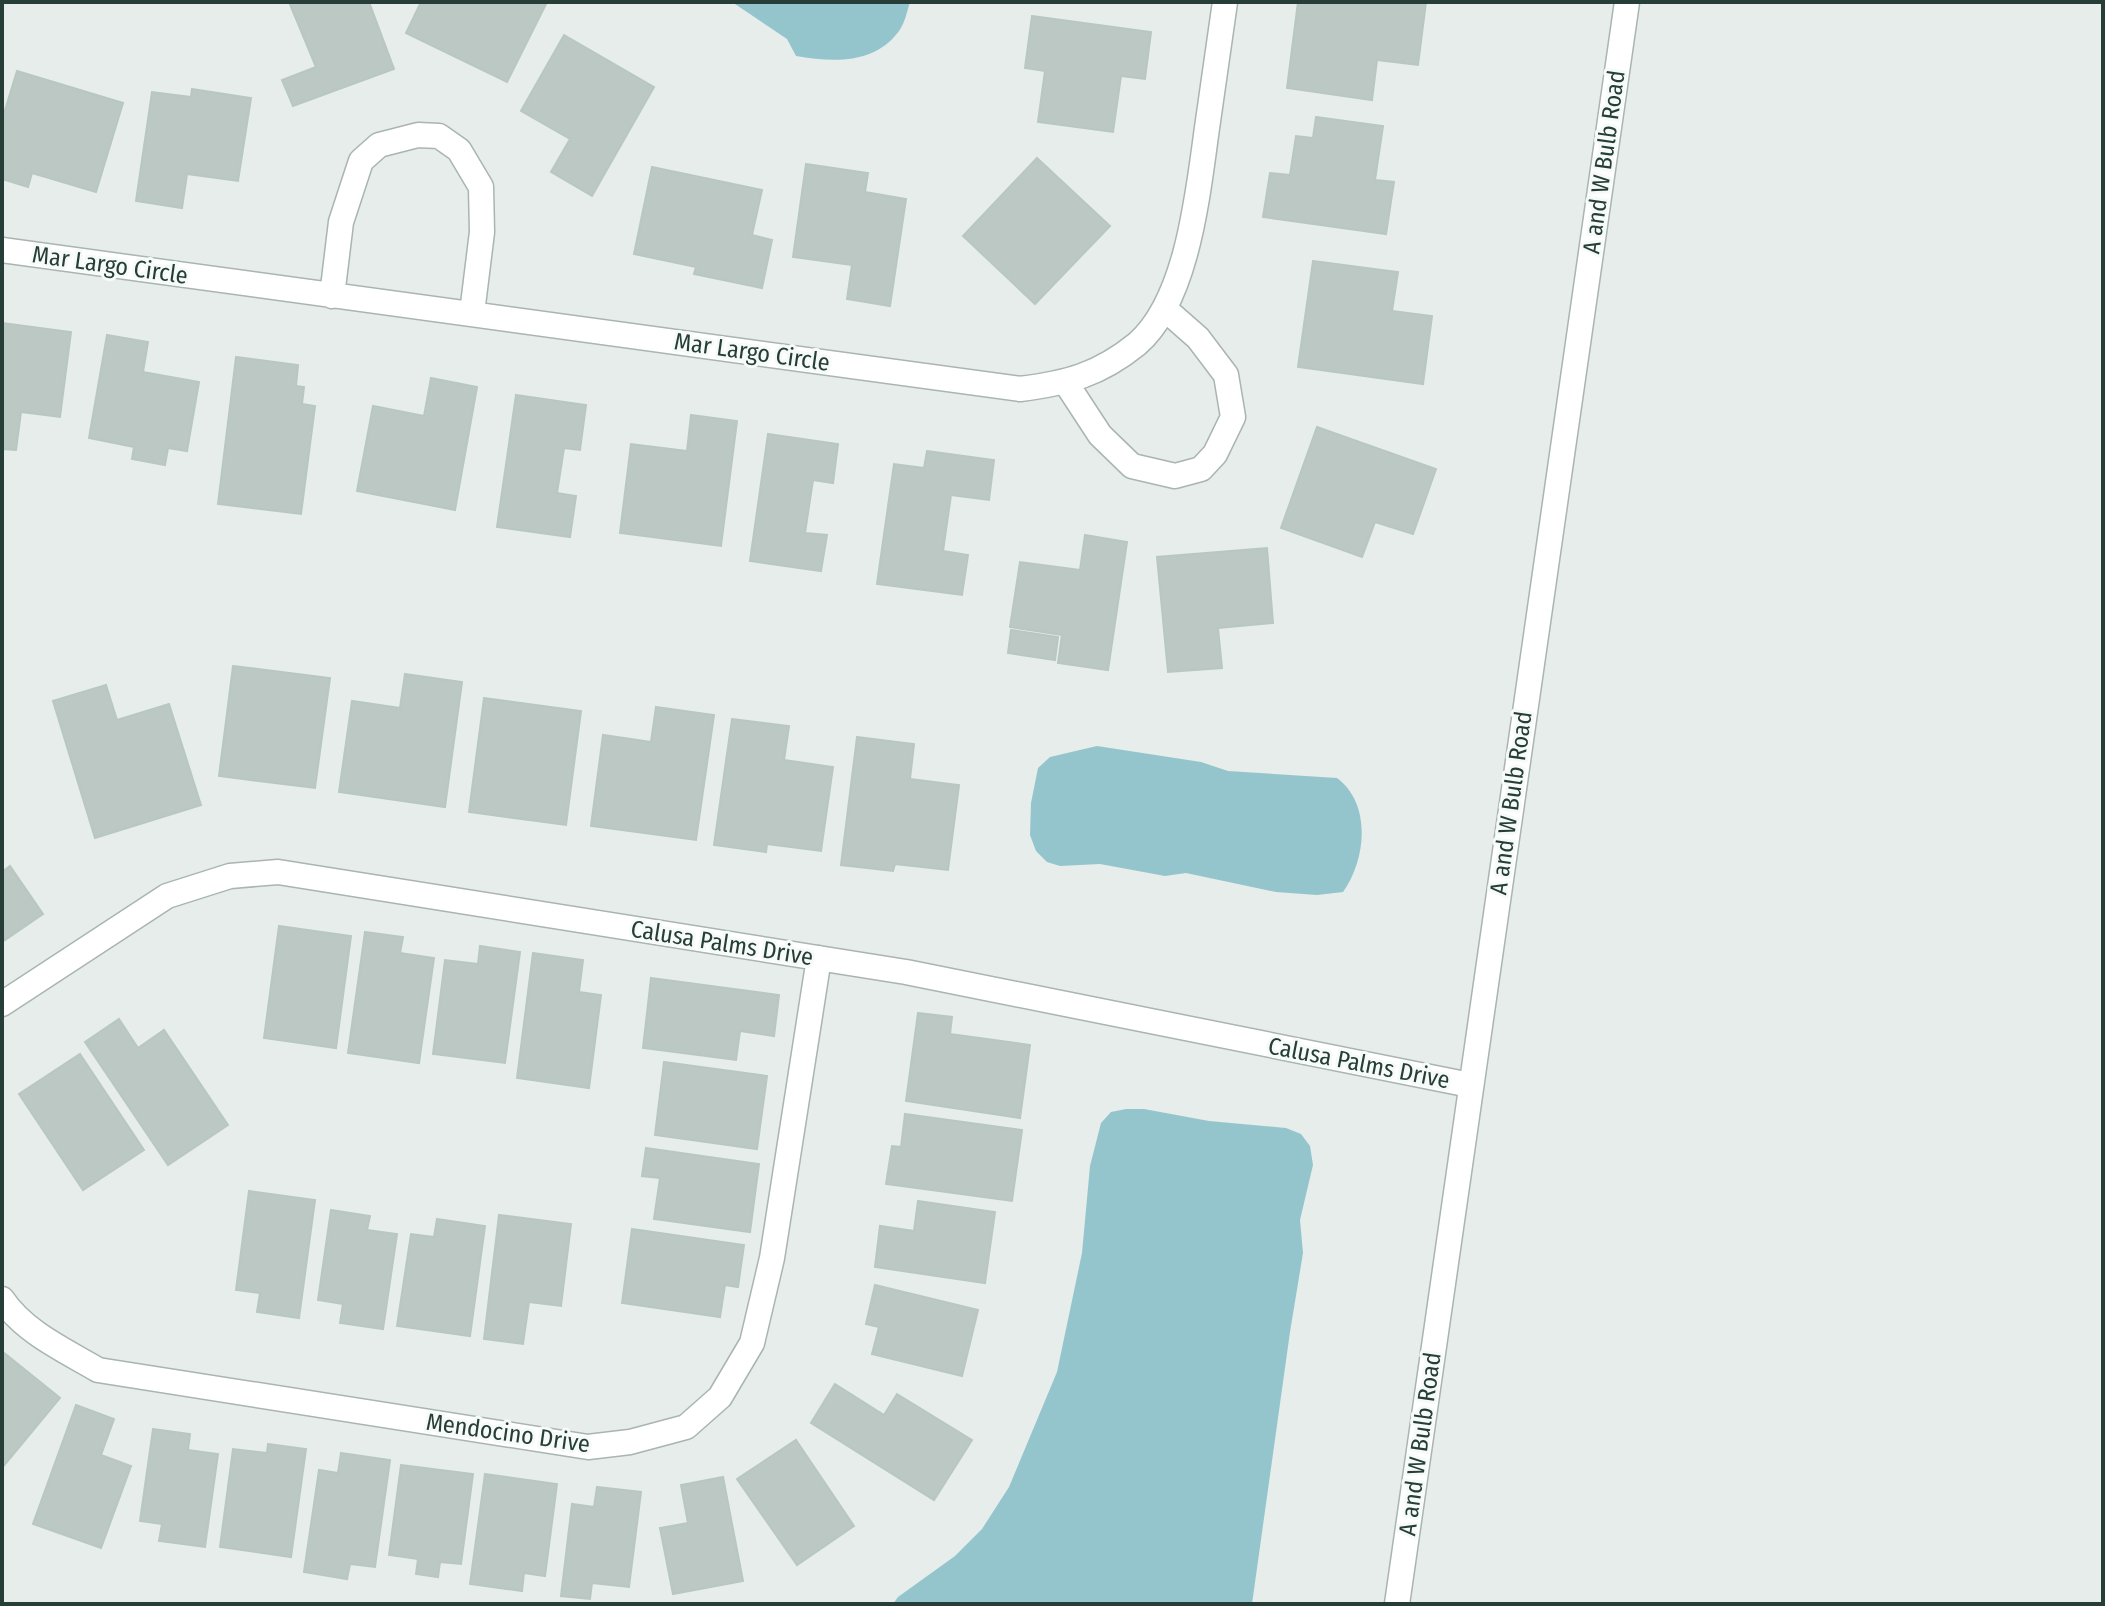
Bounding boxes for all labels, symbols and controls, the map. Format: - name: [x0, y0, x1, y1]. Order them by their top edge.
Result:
- street label: A and W Bulb Road: [1577, 68, 1631, 256]
- street label: Mar Largo Circle: [31, 240, 189, 290]
- street label: Mar Largo Circle: [673, 327, 831, 377]
- street label: A and W Bulb Road: [1484, 709, 1538, 897]
- street label: Calusa Palms Drive: [629, 915, 815, 971]
- street label: Calusa Palms Drive: [1266, 1032, 1452, 1094]
- street label: A and W Bulb Road: [1393, 1350, 1447, 1538]
- street label: Mendocino Drive: [424, 1408, 592, 1458]

